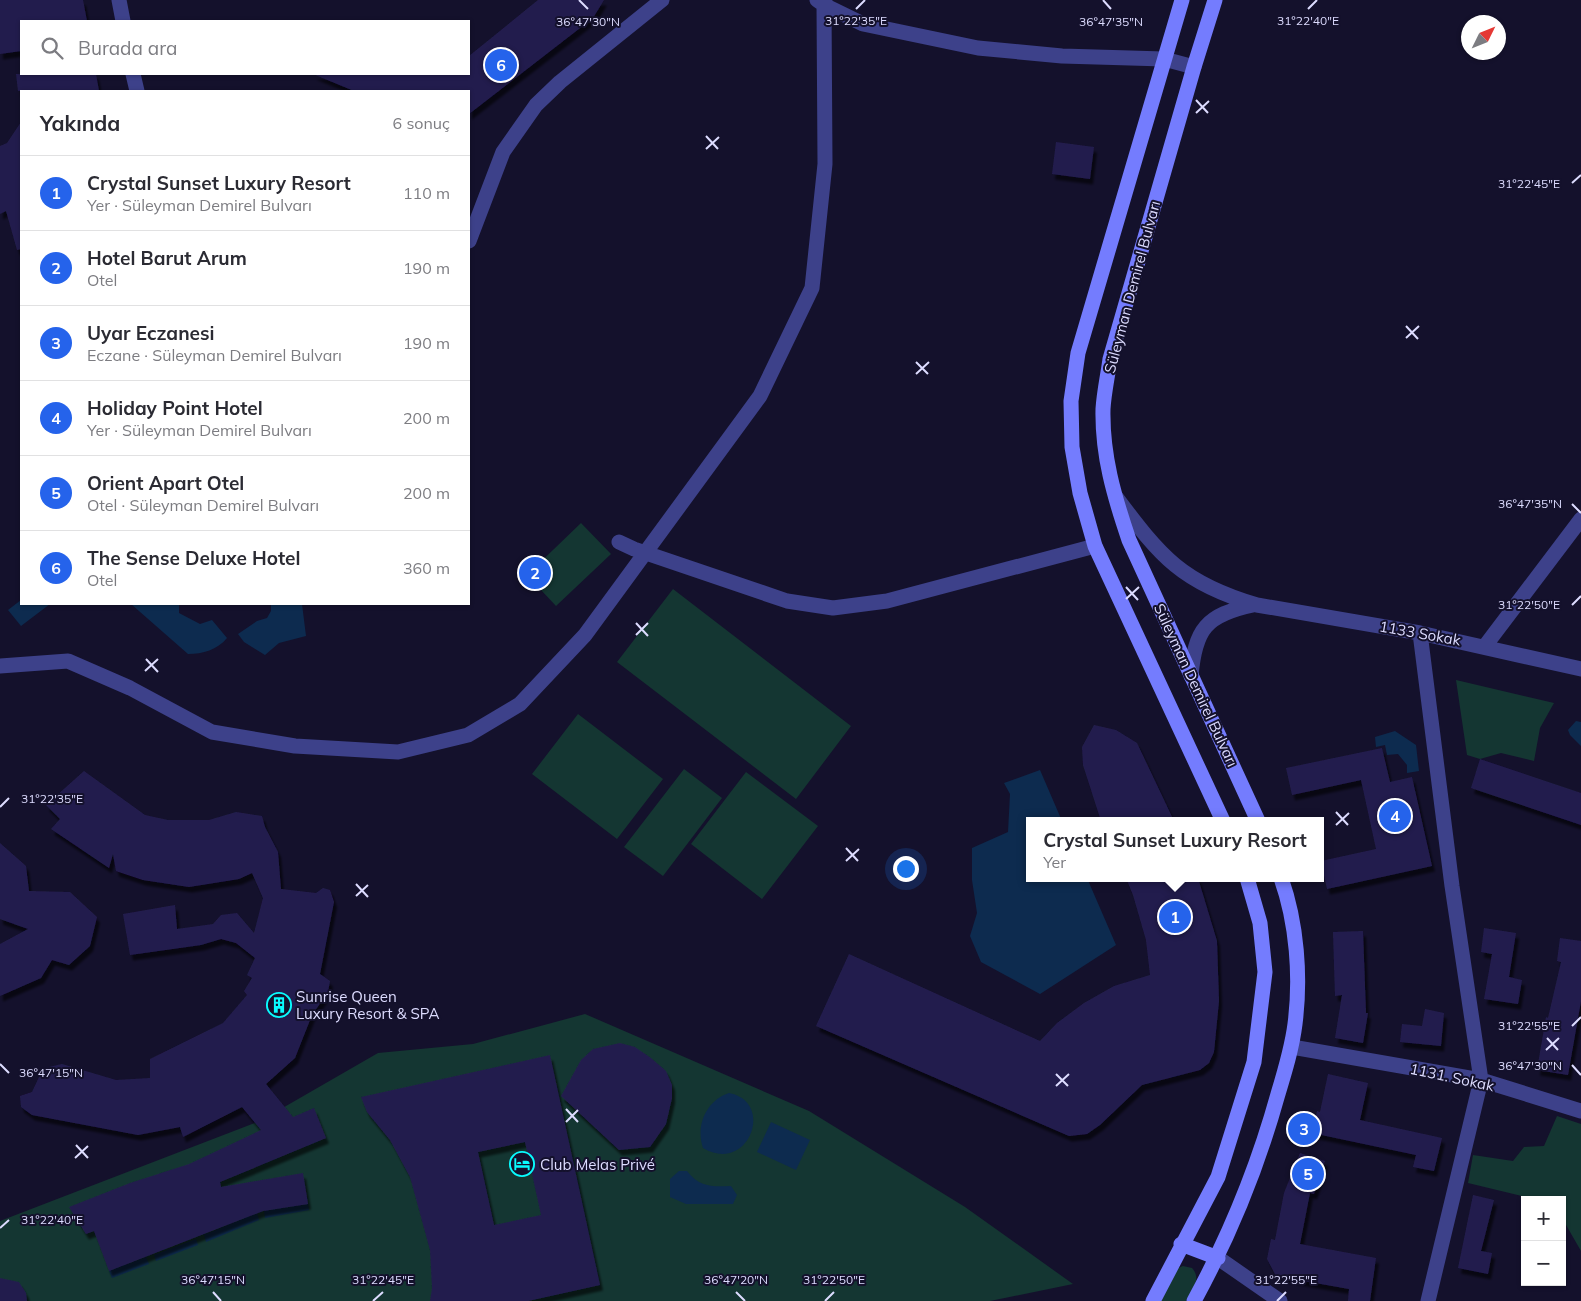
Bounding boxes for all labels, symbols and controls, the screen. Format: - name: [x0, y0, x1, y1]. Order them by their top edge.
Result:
- text: 31°22'35"E: [825, 13, 887, 28]
- text: 31°22'40"E: [1277, 13, 1339, 28]
- text: 36°47'30"N: [556, 14, 620, 29]
- text: 36°47'35"N: [1079, 14, 1143, 29]
- north arrow: [1461, 15, 1506, 60]
- search box: [20, 20, 470, 75]
- icon: search: [38, 34, 66, 62]
- text: Burada ara: [78, 36, 177, 60]
- pin: 6: [485, 46, 517, 84]
- text: Yakında: [40, 110, 120, 136]
- text: 6 sonuç: [393, 113, 450, 133]
- text: Crystal Sunset Luxury Resort: [87, 171, 351, 195]
- text: 31°22'45"E: [1498, 176, 1560, 191]
- text: 1: [51, 183, 61, 203]
- text: 110 m: [403, 183, 450, 203]
- text: Yer · Süleyman Demirel Bulvarı: [87, 195, 312, 215]
- street label: Süleyman Demirel Bulvarı: [1100, 199, 1164, 375]
- text: Hotel Barut Arum: [87, 246, 247, 270]
- text: 2: [51, 258, 61, 278]
- text: 190 m: [403, 258, 450, 278]
- text: Otel: [87, 270, 117, 290]
- text: Uyar Eczanesi: [87, 321, 215, 345]
- text: 3: [51, 333, 61, 353]
- text: 190 m: [403, 333, 450, 353]
- text: Eczane · Süleyman Demirel Bulvarı: [87, 345, 342, 365]
- text: Holiday Point Hotel: [87, 396, 263, 420]
- text: 4: [51, 408, 61, 428]
- text: 200 m: [403, 408, 450, 428]
- text: Yer · Süleyman Demirel Bulvarı: [87, 420, 312, 440]
- text: Orient Apart Otel: [87, 471, 244, 495]
- text: 5: [51, 483, 61, 503]
- text: 200 m: [403, 483, 450, 503]
- text: Otel · Süleyman Demirel Bulvarı: [87, 495, 319, 515]
- text: 36°47'35"N: [1498, 496, 1562, 511]
- text: The Sense Deluxe Hotel: [87, 546, 300, 570]
- pin: 2: [519, 554, 551, 592]
- text: 6: [51, 558, 61, 578]
- text: 360 m: [403, 558, 450, 578]
- text: Otel: [87, 570, 117, 590]
- text: 31°22'50"E: [1498, 597, 1560, 612]
- street label: Süleyman Demirel Bulvarı: [1150, 600, 1242, 770]
- street label: 1133 Sokak: [1378, 617, 1462, 650]
- text: 31°22'35"E: [21, 791, 83, 806]
- pin: 4: [1379, 797, 1411, 835]
- popup: [1026, 817, 1324, 882]
- text: Crystal Sunset Luxury Resort: [1043, 828, 1307, 852]
- text: Yer: [1043, 852, 1066, 872]
- your location: [893, 856, 919, 882]
- pin: 1: [1159, 898, 1191, 936]
- place label: Sunrise Queen Luxury Resort & SPA: [296, 987, 440, 1023]
- building icon: Sunrise Queen Luxury Resort & SPA: [266, 992, 292, 1018]
- text: 31°22'55"E: [1498, 1018, 1560, 1033]
- text: 36°47'30"N: [1498, 1058, 1562, 1073]
- street label: 1131. Sokak: [1408, 1059, 1496, 1095]
- text: 36°47'15"N: [19, 1065, 83, 1080]
- pin: 3: [1288, 1110, 1320, 1148]
- hotel icon: Club Melas Privé: [509, 1151, 535, 1177]
- place label: Club Melas Privé: [540, 1155, 655, 1174]
- pin: 5: [1292, 1155, 1324, 1193]
- map controls: [1521, 1196, 1566, 1286]
- button: +: [1521, 1196, 1566, 1241]
- text: 31°22'40"E: [21, 1212, 83, 1227]
- button: −: [1521, 1241, 1566, 1286]
- text: 36°47'15"N: [181, 1272, 245, 1287]
- text: 31°22'45"E: [352, 1272, 414, 1287]
- text: 36°47'20"N: [704, 1272, 768, 1287]
- text: 31°22'50"E: [803, 1272, 865, 1287]
- text: 31°22'55"E: [1255, 1272, 1317, 1287]

